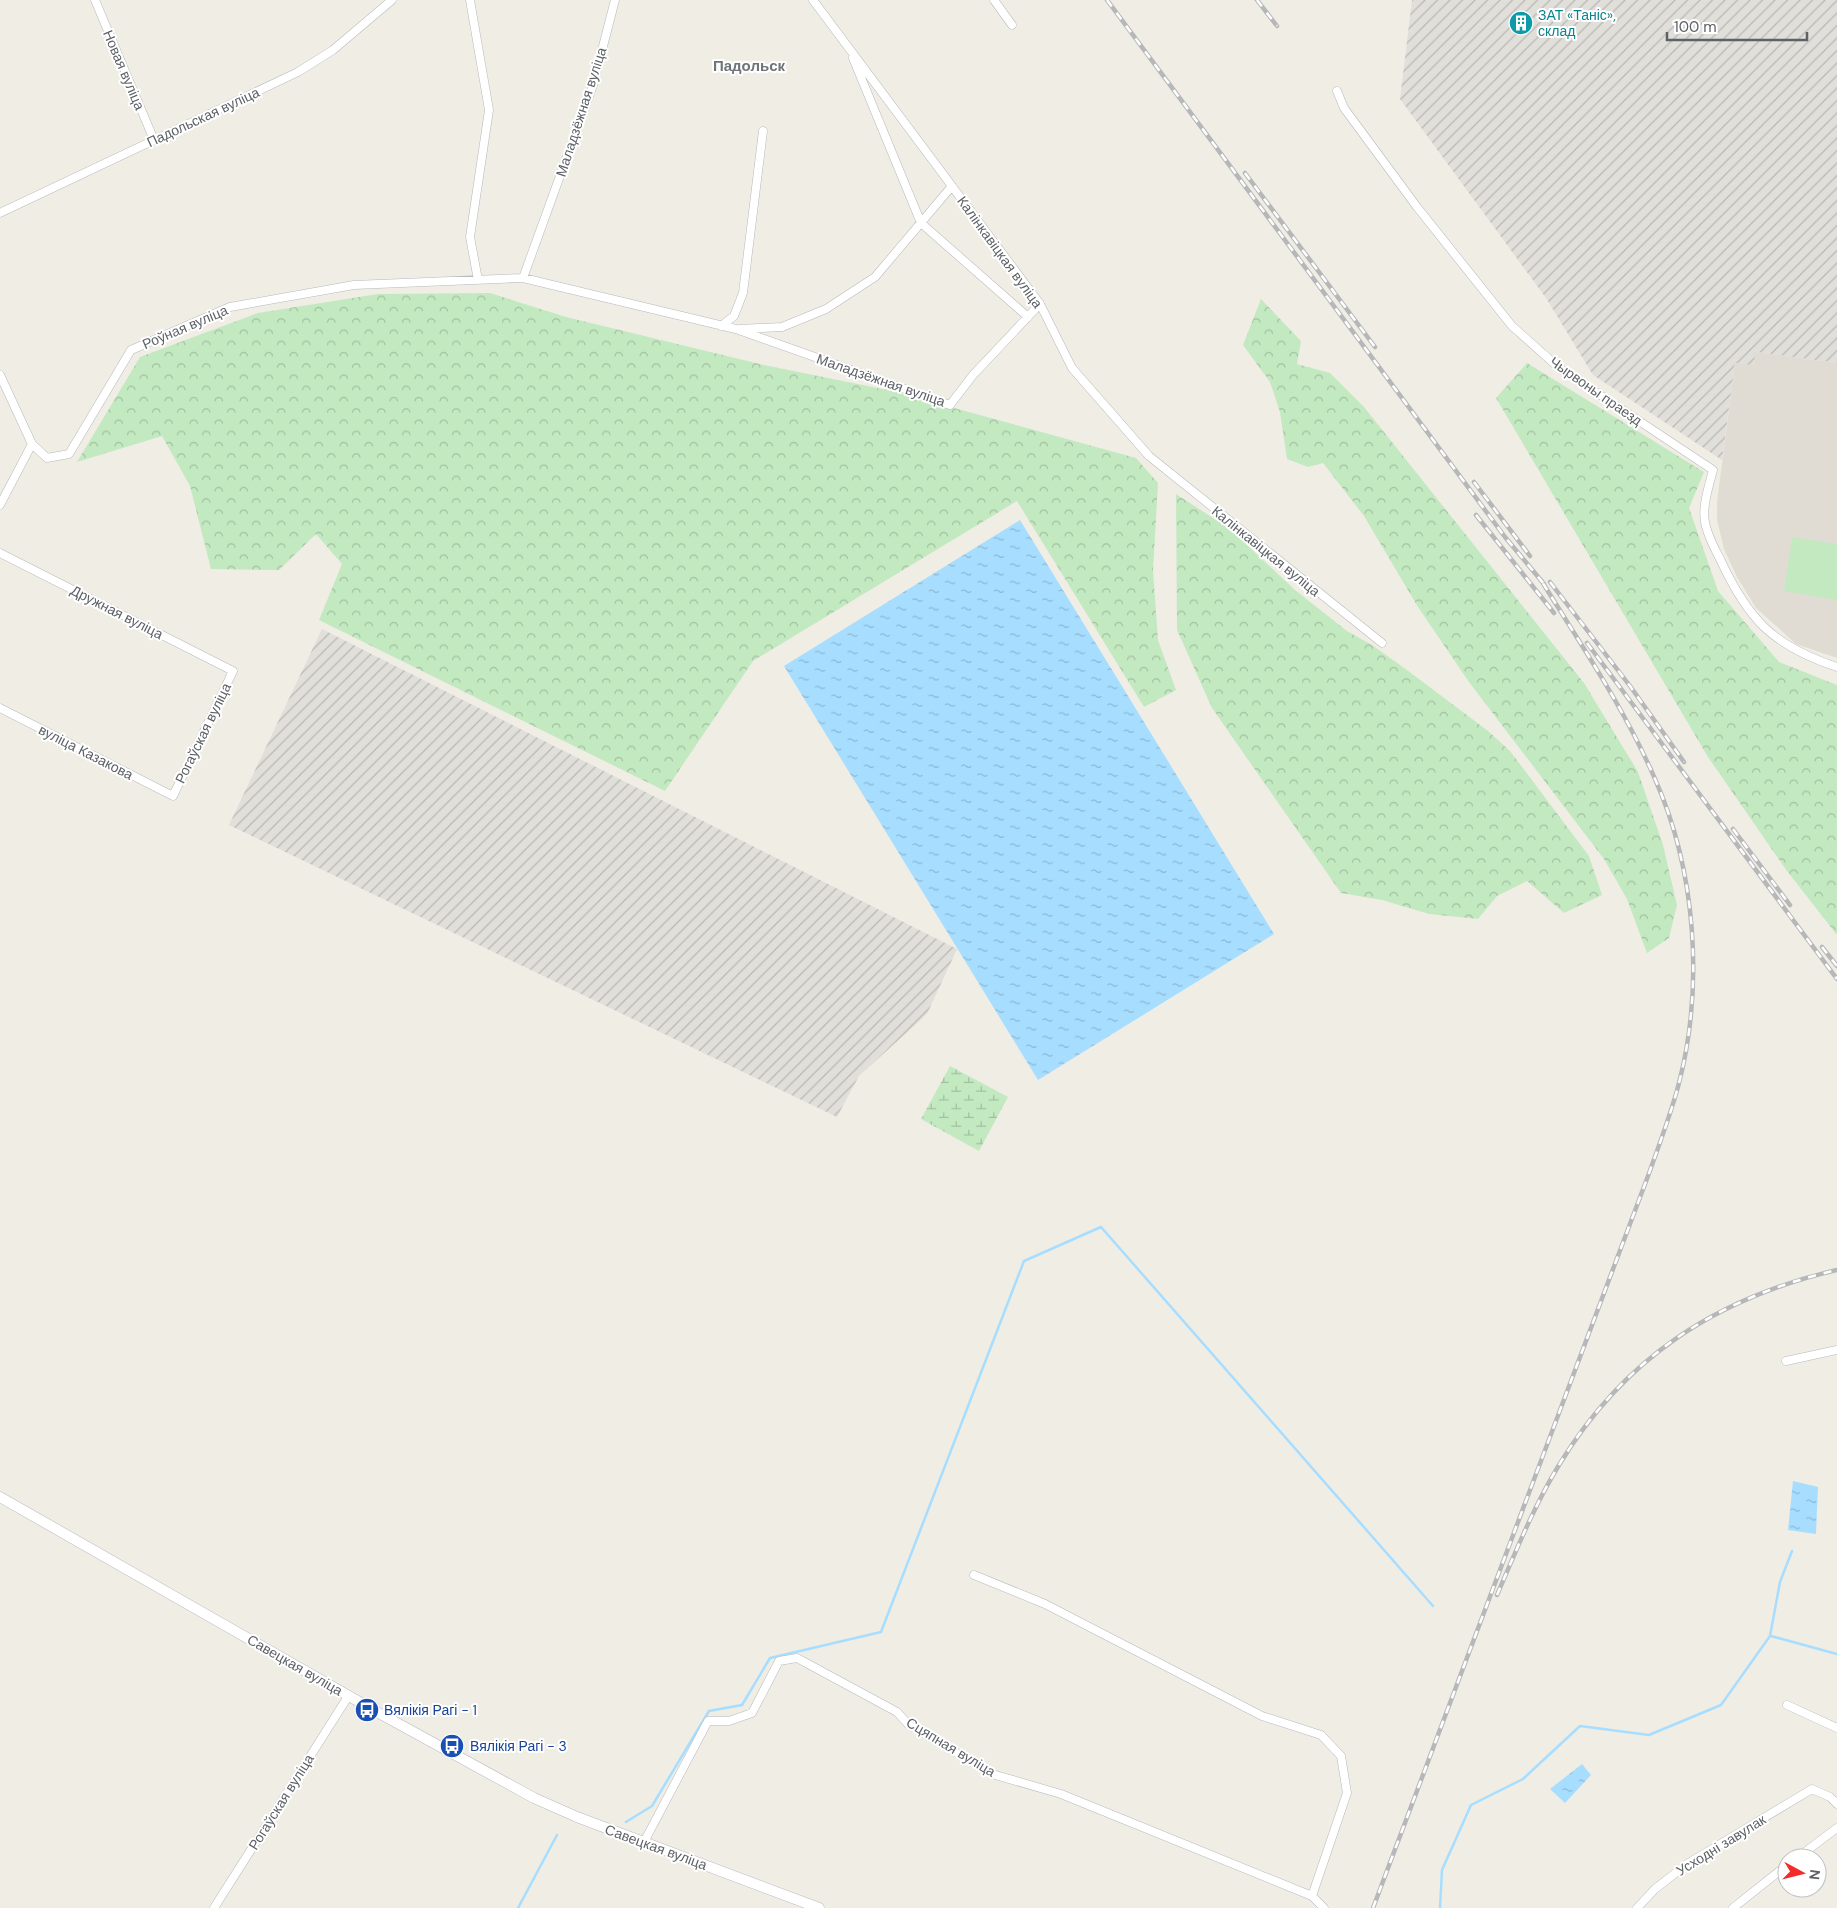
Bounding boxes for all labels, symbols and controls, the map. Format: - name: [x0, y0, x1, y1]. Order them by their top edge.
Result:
- place label: ЗАТ «Таніс», склад: [1538, 6, 1616, 40]
- building icon: ЗАТ «Таніс», склад: [1508, 10, 1534, 36]
- scale bar: [1667, 10, 1807, 42]
- text: 100 m: [1674, 17, 1717, 37]
- street label: Новая вуліца: [99, 27, 149, 113]
- street label: Маладзёжная вуліца: [552, 45, 610, 179]
- district label: Падольск: [713, 56, 786, 76]
- street label: Падольская вуліца: [144, 83, 262, 151]
- street label: Калінкавіцкая вуліца: [953, 192, 1047, 312]
- street label: Роўная вуліца: [139, 301, 231, 353]
- street label: Маладзёжная вуліца: [814, 350, 948, 411]
- street label: Чырвоны праезд: [1546, 352, 1646, 430]
- street label: Калінкавіцкая вуліца: [1208, 502, 1324, 600]
- street label: Дружная вуліца: [68, 581, 166, 643]
- street label: Рогаўская вуліца: [171, 680, 235, 786]
- street label: вуліца Казакова: [36, 720, 136, 784]
- street label: Савецкая вуліца: [244, 1630, 346, 1700]
- bus stop icon: Вялікія Рагі - 1: [354, 1697, 380, 1723]
- place label: Вялікія Рагі - 1: [384, 1701, 477, 1719]
- street label: Сцяпная вуліца: [903, 1713, 999, 1781]
- bus stop icon: Вялікія Рагі - 3: [439, 1733, 465, 1759]
- place label: Вялікія Рагі - 3: [470, 1737, 567, 1755]
- street label: Рогаўская вуліца: [244, 1751, 318, 1853]
- street label: Усходні завулак: [1673, 1810, 1770, 1880]
- street label: Савецкая вуліца: [602, 1820, 710, 1874]
- north arrow: [1777, 1848, 1827, 1898]
- text: N: [1805, 1868, 1824, 1881]

